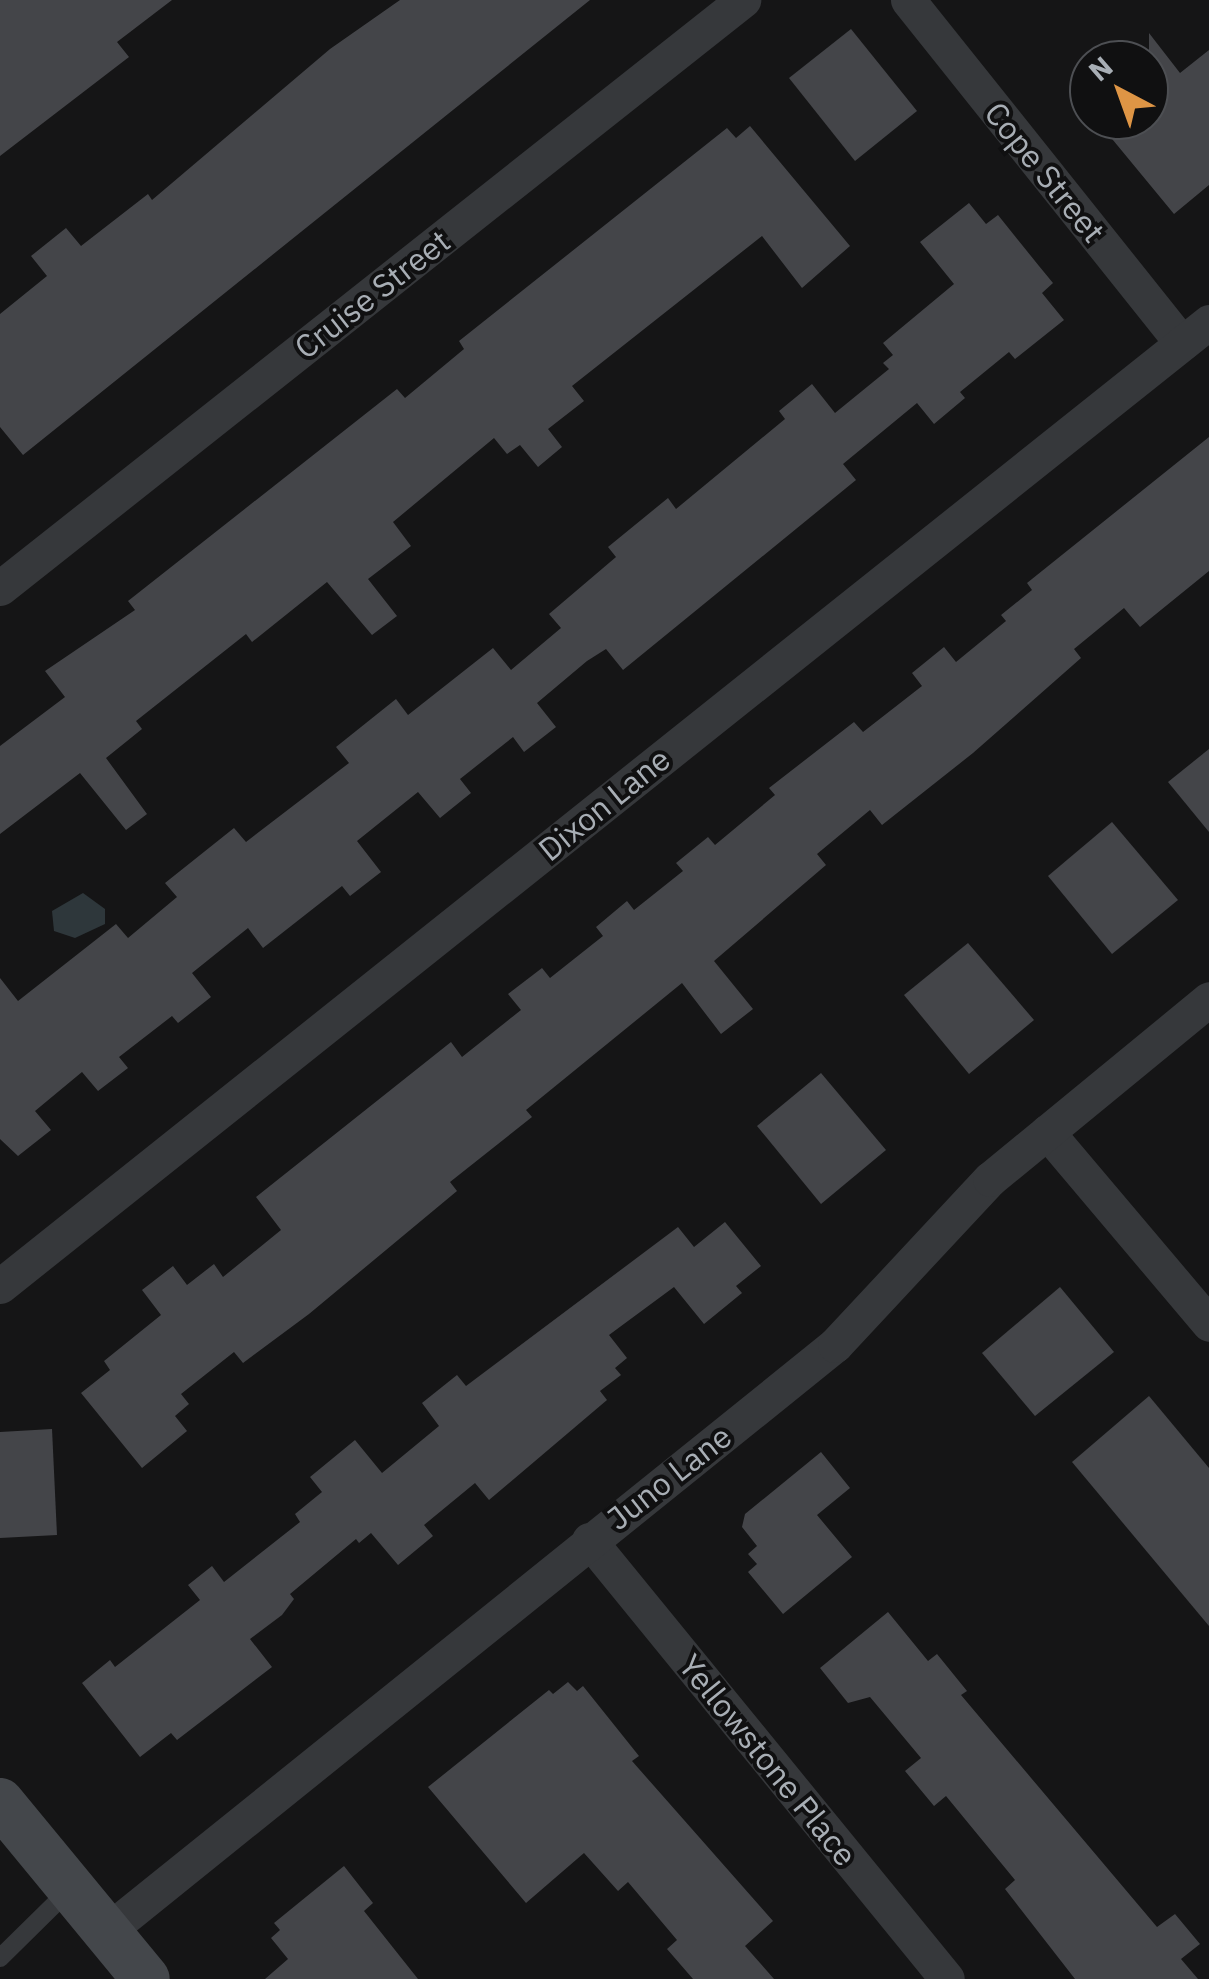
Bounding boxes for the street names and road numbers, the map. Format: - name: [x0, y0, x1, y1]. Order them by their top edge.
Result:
- street label: Cope Street: [977, 94, 1113, 250]
- street label: Cruise Street: [287, 222, 457, 366]
- street label: Dixon Lane: [531, 739, 677, 869]
- street label: Juno Lane: [599, 1417, 739, 1537]
- street label: Yellowstone Place: [671, 1647, 865, 1873]

